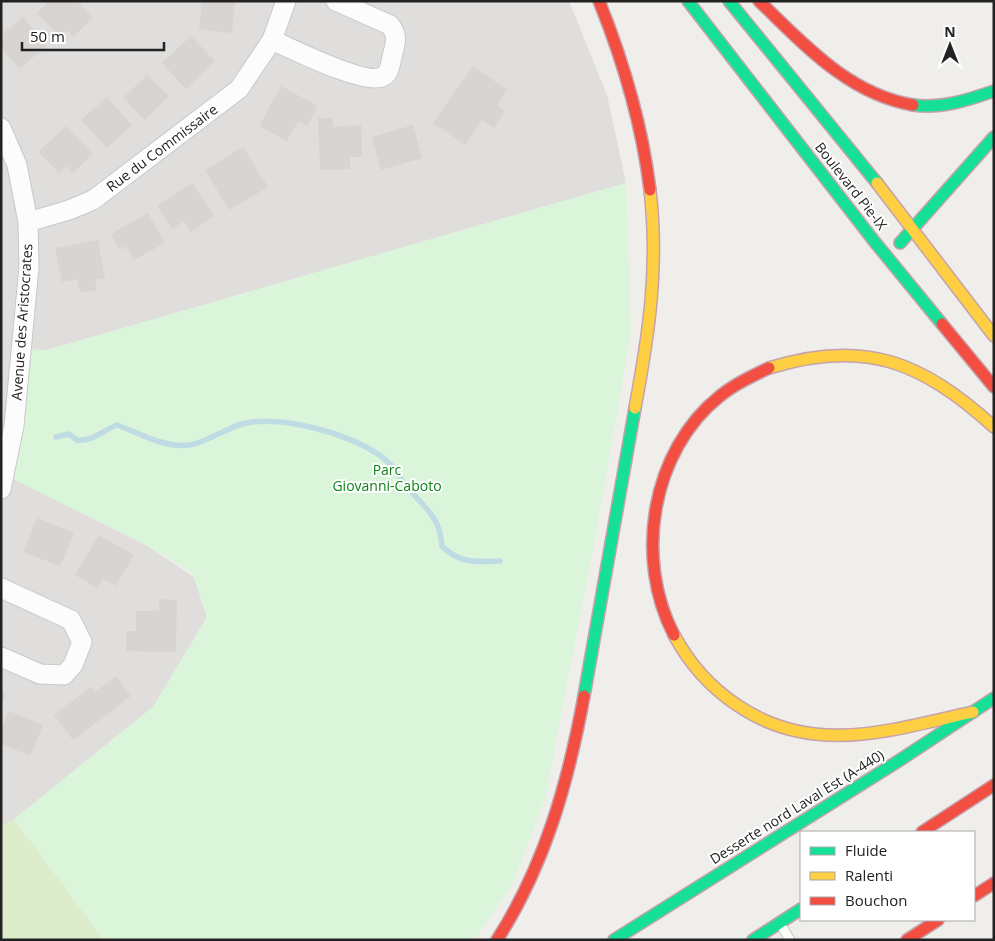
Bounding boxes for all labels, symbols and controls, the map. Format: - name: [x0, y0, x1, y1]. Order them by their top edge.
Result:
- scale bar: [22, 20, 165, 52]
- north arrow: [925, 20, 975, 70]
- text: N: [944, 22, 956, 41]
- text: 50 m: [30, 26, 65, 46]
- street label: Rue du Commissaire: [102, 99, 221, 196]
- street label: Boulevard Pie-IX: [811, 138, 892, 234]
- street label: Avenue des Aristocrates: [7, 243, 36, 401]
- park label: Parc Giovanni-Caboto: [332, 460, 442, 495]
- street label: Desserte nord Laval Est (A-440): [706, 745, 887, 868]
- legend: [800, 831, 975, 921]
- text: Fluide: [845, 840, 887, 860]
- text: Ralenti: [845, 865, 893, 885]
- text: Bouchon: [845, 890, 908, 910]

